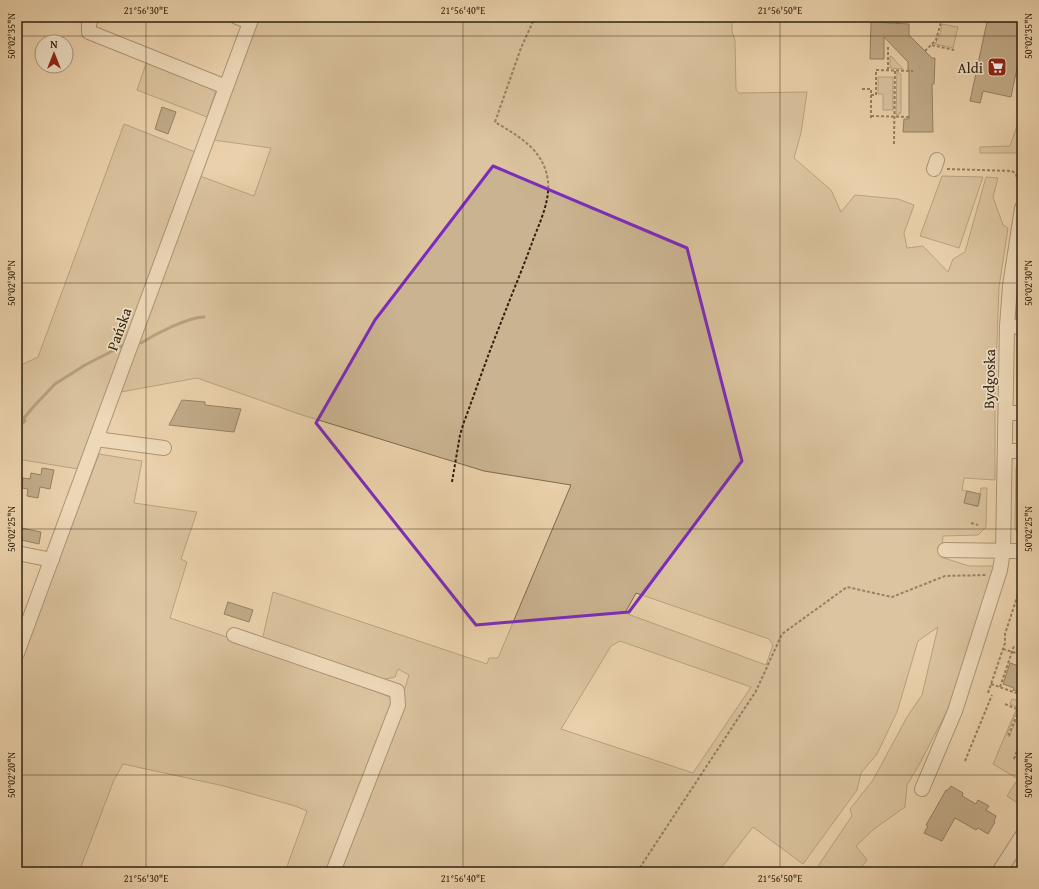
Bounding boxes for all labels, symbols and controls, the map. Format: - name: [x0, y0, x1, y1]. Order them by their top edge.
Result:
- text: 21°56'30"E: [124, 3, 168, 18]
- text: 21°56'40"E: [441, 3, 485, 18]
- text: 21°56'50"E: [758, 3, 802, 18]
- text: 50°02'35"N: [4, 13, 19, 59]
- text: 50°02'35"N: [1021, 13, 1036, 59]
- north arrow: [34, 34, 74, 74]
- text: N: [50, 36, 58, 52]
- supermarket icon: Aldi: [986, 56, 1008, 78]
- place label: Aldi: [957, 57, 983, 78]
- text: 50°02'30"N: [4, 260, 19, 306]
- text: 50°02'30"N: [1021, 260, 1036, 306]
- street label: Pańska: [102, 305, 136, 353]
- street label: Bydgoska: [978, 349, 1000, 409]
- text: 50°02'25"N: [4, 506, 19, 552]
- text: 50°02'25"N: [1021, 506, 1036, 552]
- text: 50°02'20"N: [4, 752, 19, 798]
- text: 50°02'20"N: [1021, 752, 1036, 798]
- text: 21°56'30"E: [124, 871, 168, 886]
- text: 21°56'40"E: [441, 871, 485, 886]
- text: 21°56'50"E: [758, 871, 802, 886]

